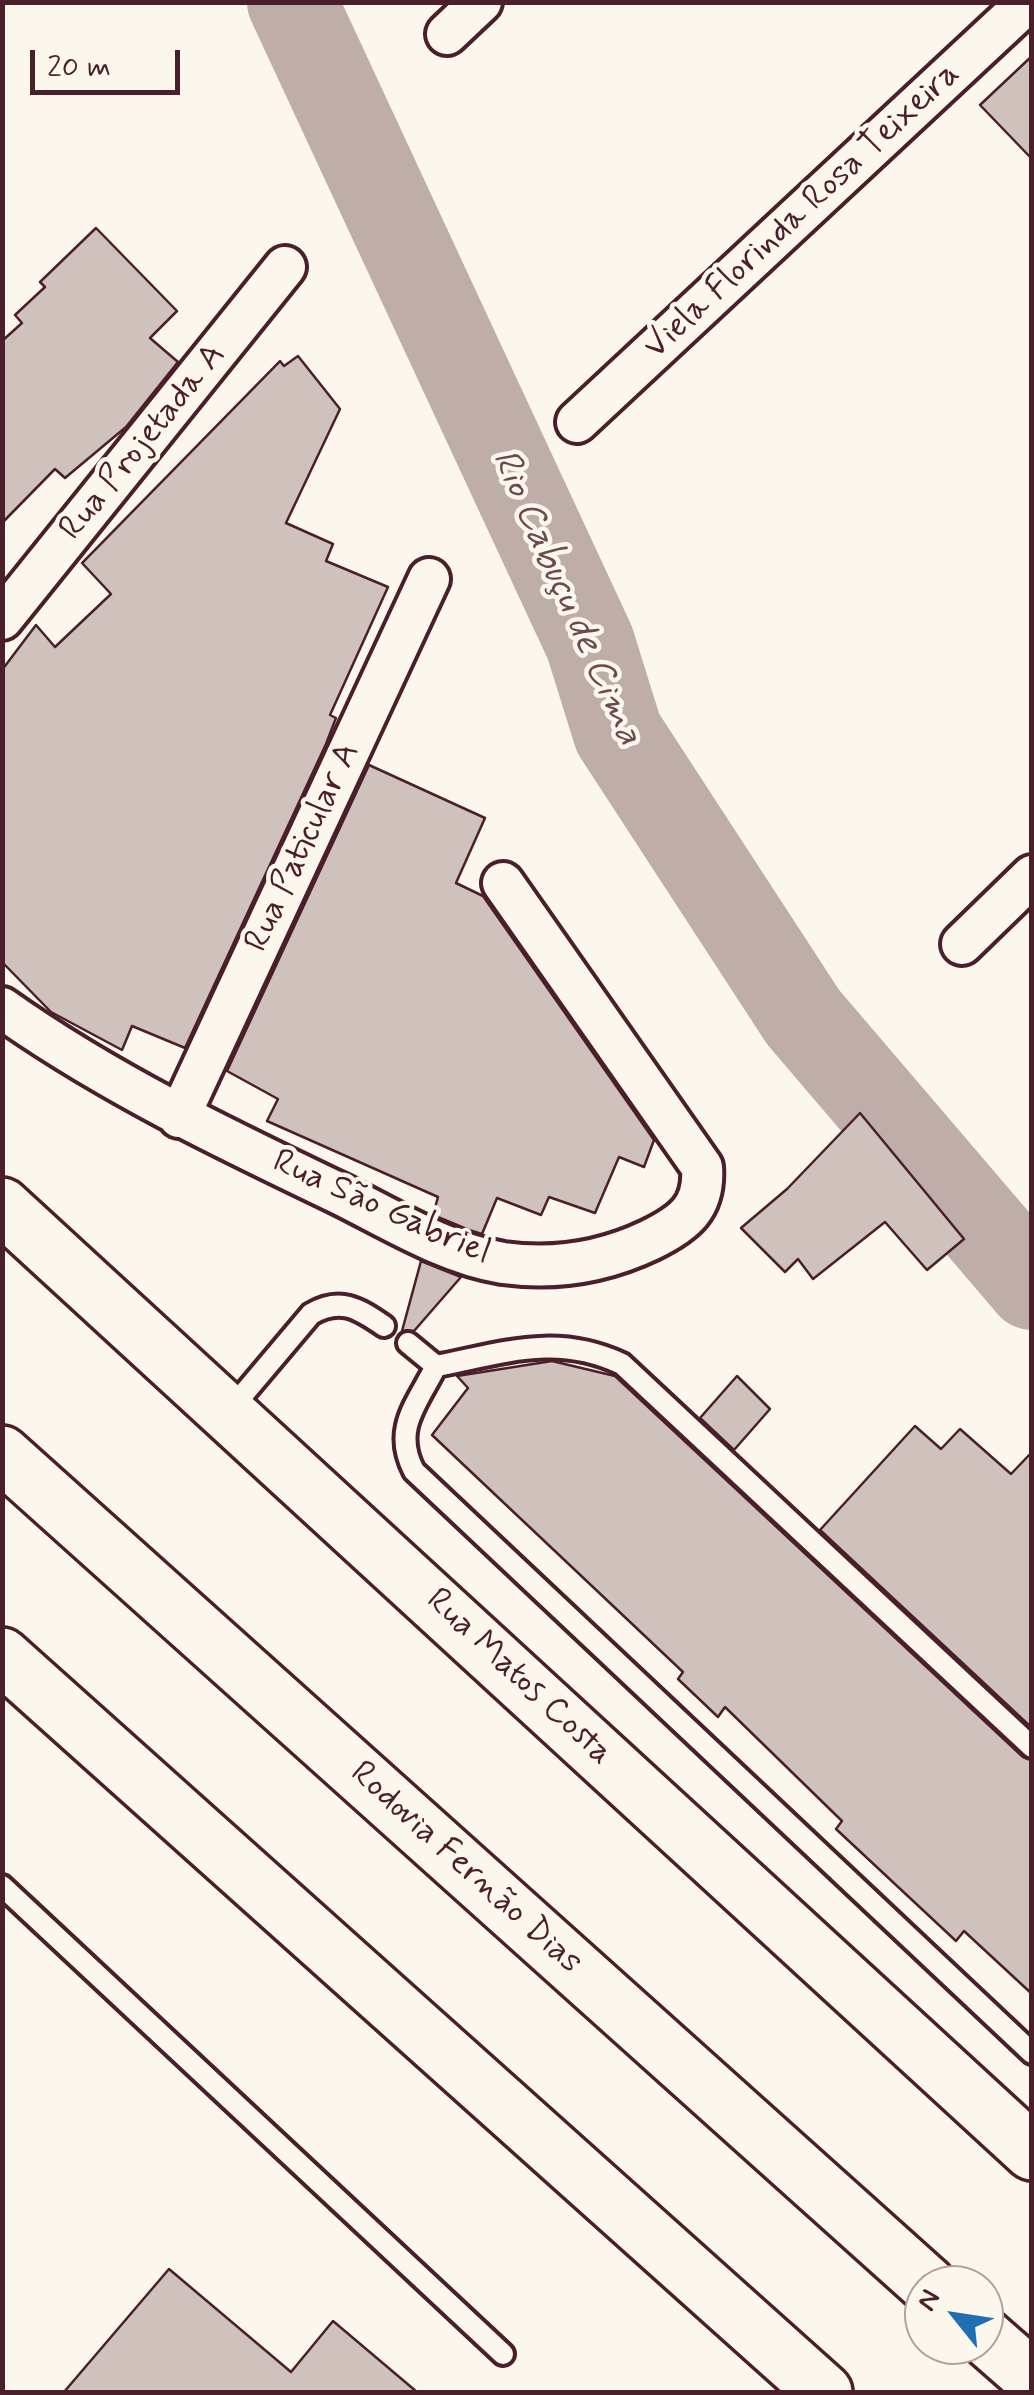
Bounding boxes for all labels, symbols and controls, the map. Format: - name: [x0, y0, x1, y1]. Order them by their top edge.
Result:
- scale bar: [35, 30, 185, 92]
- text: 20 m: [47, 48, 111, 87]
- street label: Viela Florinda Rosa Teixeira: [636, 55, 970, 369]
- street label: Rua Projetada A: [52, 336, 236, 550]
- water label: Rio Cabuçu de Cima: [479, 443, 651, 753]
- street label: Rua Paticular A: [237, 737, 371, 959]
- street label: Rua São Gabriel: [265, 1142, 497, 1276]
- street label: Rua Matos Costa: [416, 1581, 620, 1775]
- street label: Rodovia Fernão Dias: [340, 1754, 590, 1984]
- north arrow: [904, 2265, 1004, 2365]
- text: N: [909, 2283, 950, 2318]

